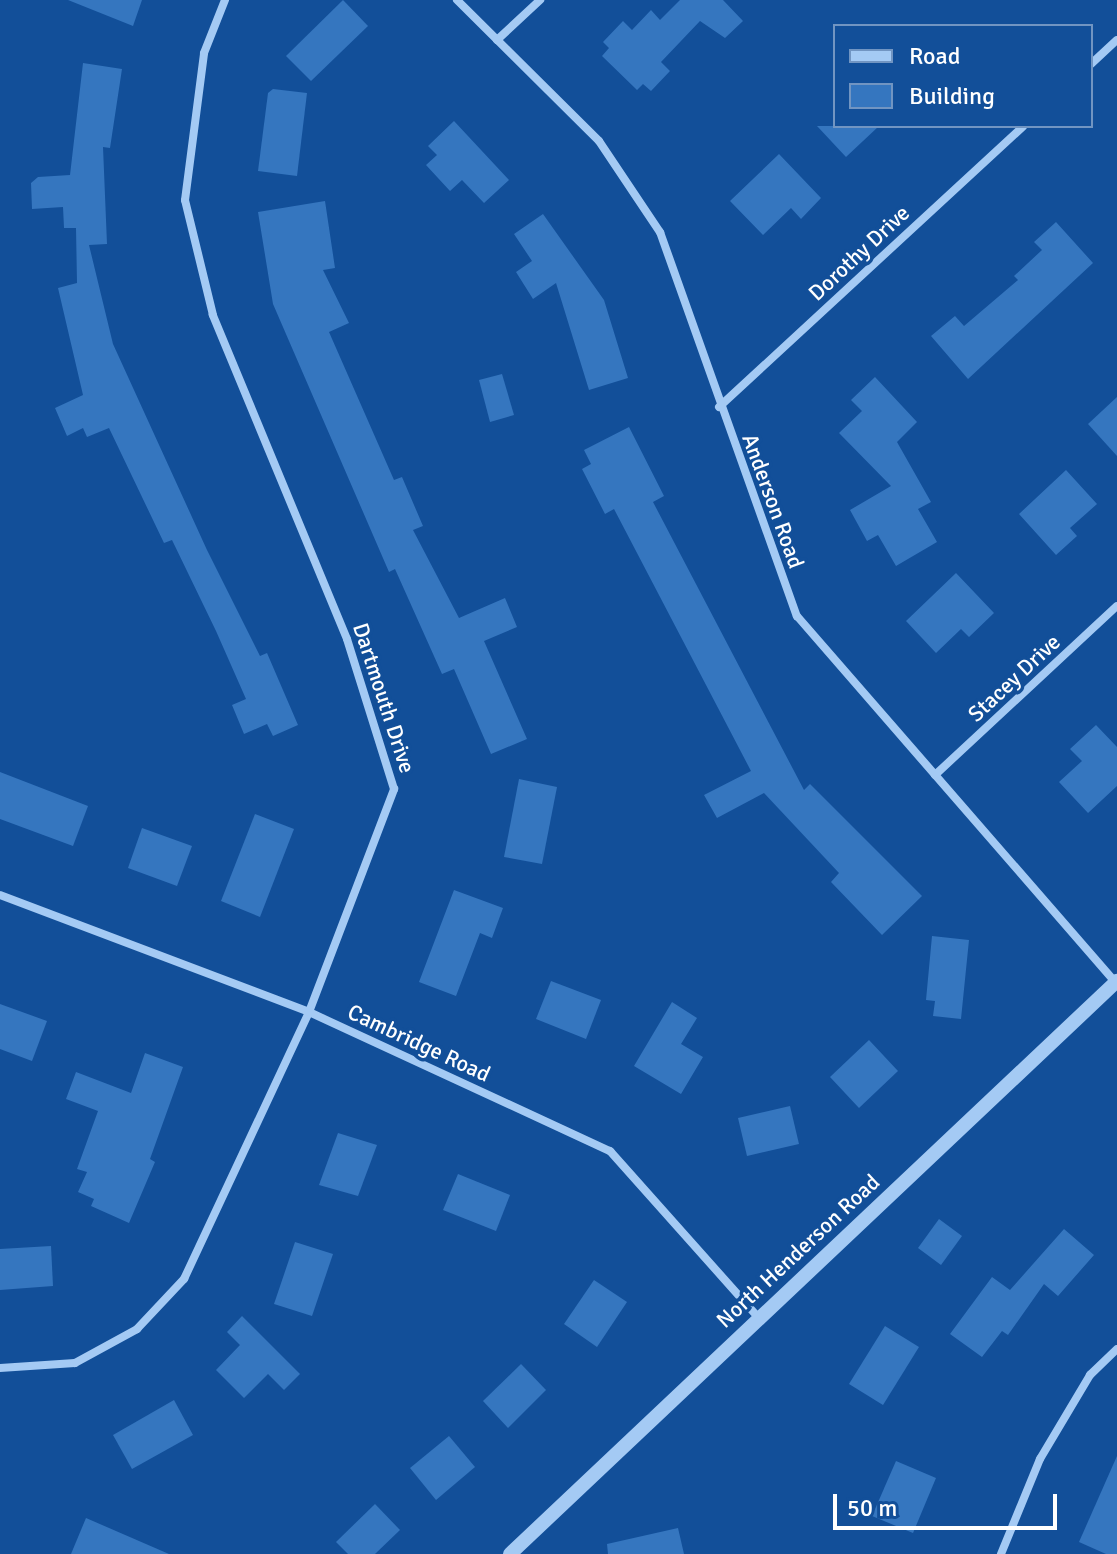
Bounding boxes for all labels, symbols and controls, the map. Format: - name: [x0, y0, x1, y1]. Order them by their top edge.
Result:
- legend: [833, 24, 1093, 128]
- text: Road: [909, 41, 960, 71]
- text: Building: [909, 81, 995, 111]
- street label: Dorothy Drive: [803, 200, 915, 306]
- street label: Anderson Road: [736, 430, 810, 572]
- street label: Dartmouth Drive: [347, 620, 421, 776]
- street label: Stacey Drive: [962, 629, 1066, 727]
- street label: Cambridge Road: [344, 998, 494, 1088]
- street label: North Henderson Road: [711, 1169, 885, 1333]
- scale bar: [837, 1478, 1061, 1528]
- text: 50 m: [847, 1493, 897, 1523]

